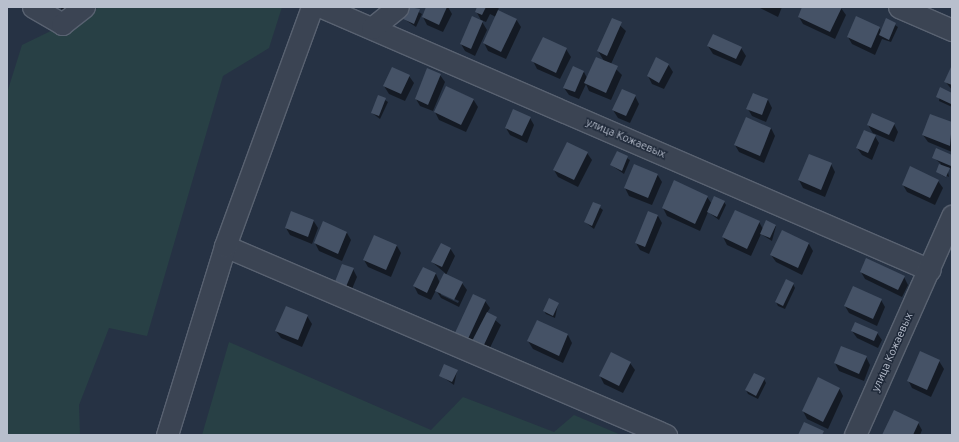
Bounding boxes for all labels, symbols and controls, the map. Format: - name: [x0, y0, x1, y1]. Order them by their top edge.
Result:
- street label: улица Кожаевых: [584, 115, 668, 161]
- street label: улица Кожаевых: [869, 310, 915, 394]

